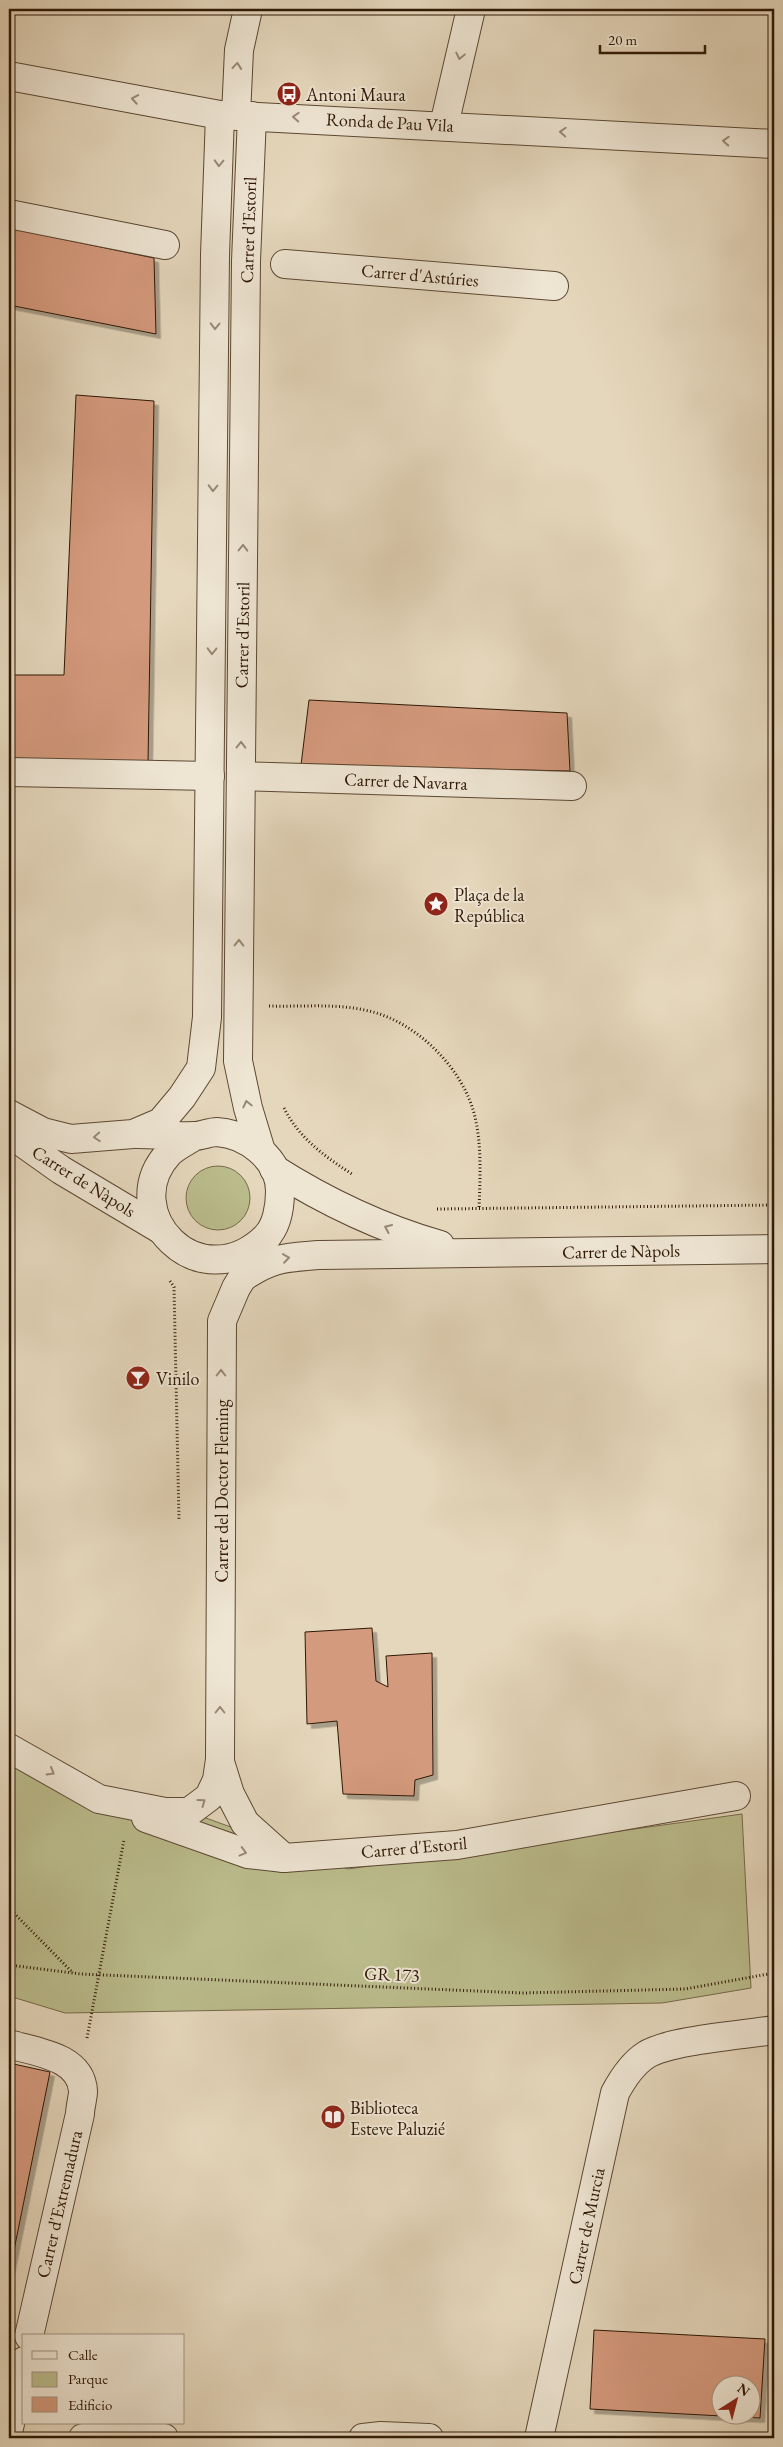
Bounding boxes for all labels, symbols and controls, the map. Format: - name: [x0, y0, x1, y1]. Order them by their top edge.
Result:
- scale bar: [600, 22, 706, 54]
- text: 20 m: [608, 30, 637, 49]
- one-way arrow: [455, 52, 466, 61]
- one-way arrow: [232, 62, 243, 70]
- bus stop icon: Antoni Maura: [276, 81, 302, 107]
- place label: Antoni Maura: [305, 83, 407, 106]
- one-way arrow: [131, 95, 140, 105]
- street label: Ronda de Pau Vila: [326, 107, 455, 137]
- one-way arrow: [292, 112, 300, 123]
- one-way arrow: [559, 127, 567, 138]
- one-way arrow: [721, 136, 729, 147]
- one-way arrow: [213, 160, 224, 168]
- street label: Carrer d'Estoril: [235, 176, 261, 284]
- street label: Carrer d'Astúries: [360, 258, 480, 292]
- one-way arrow: [210, 322, 220, 330]
- one-way arrow: [208, 485, 218, 493]
- one-way arrow: [238, 543, 248, 551]
- street label: Carrer d'Estoril: [230, 582, 254, 688]
- one-way arrow: [207, 648, 217, 655]
- one-way arrow: [236, 741, 246, 748]
- street label: Carrer de Navarra: [344, 767, 469, 795]
- place label: Plaça de la República: [454, 883, 525, 927]
- place icon: Plaça de la República: [423, 891, 449, 917]
- one-way arrow: [234, 938, 244, 946]
- one-way arrow: [242, 1100, 253, 1109]
- one-way arrow: [93, 1132, 101, 1143]
- street label: Carrer de Nàpols: [28, 1140, 140, 1222]
- one-way arrow: [384, 1223, 393, 1234]
- street label: Carrer de Nàpols: [562, 1238, 680, 1264]
- one-way arrow: [282, 1253, 290, 1264]
- bar icon: Vinilo: [125, 1365, 151, 1391]
- place label: Vinilo: [156, 1367, 199, 1390]
- one-way arrow: [216, 1368, 227, 1376]
- street label: Carrer del Doctor Fleming: [210, 1399, 233, 1582]
- one-way arrow: [215, 1706, 225, 1714]
- one-way arrow: [46, 1766, 55, 1776]
- one-way arrow: [196, 1799, 206, 1808]
- street label: Carrer d'Estoril: [360, 1831, 468, 1863]
- one-way arrow: [239, 1846, 248, 1857]
- street label: GR 173: [364, 1962, 420, 1986]
- place label: Biblioteca Esteve Paluzié: [350, 2096, 445, 2140]
- library icon: Biblioteca Esteve Paluzié: [320, 2104, 346, 2130]
- street label: Carrer d'Extremadura: [31, 2127, 87, 2280]
- street label: Carrer de Murcia: [562, 2165, 610, 2287]
- legend: [22, 2334, 185, 2424]
- text: Calle: [68, 2345, 98, 2364]
- text: Parque: [68, 2369, 108, 2388]
- north arrow: [710, 2374, 760, 2424]
- text: N: [734, 2379, 754, 2400]
- text: Edificio: [68, 2395, 112, 2414]

